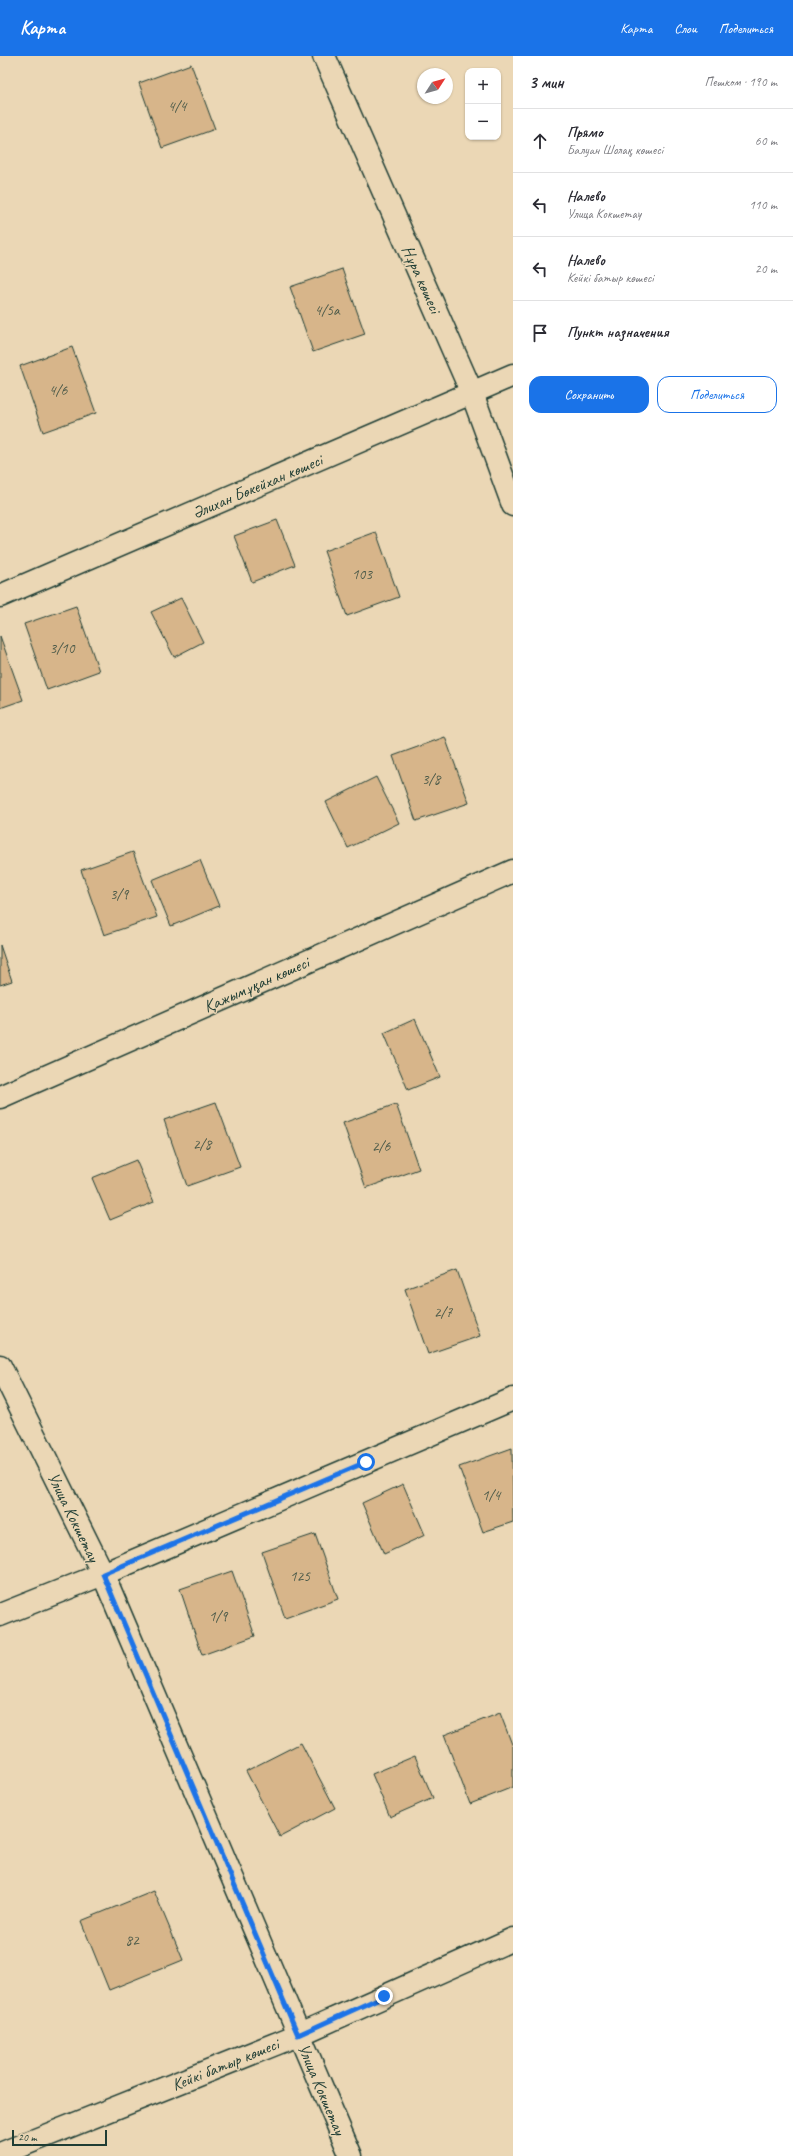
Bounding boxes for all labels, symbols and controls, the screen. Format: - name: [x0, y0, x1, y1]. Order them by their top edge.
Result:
- text: Карта: [20, 16, 65, 40]
- text: Карта: [620, 20, 652, 37]
- text: Слои: [674, 20, 697, 37]
- text: Поделиться: [719, 20, 773, 37]
- north arrow: [417, 68, 453, 104]
- map controls: [465, 68, 501, 140]
- button: +: [465, 68, 501, 104]
- text: 3 мин: [529, 72, 564, 93]
- text: Пешком · 190 m: [704, 74, 777, 90]
- house number: 4/4: [168, 97, 187, 116]
- button: −: [465, 104, 501, 140]
- text: Прямо: [567, 123, 603, 142]
- icon: ahead: [529, 130, 551, 152]
- text: 60 m: [755, 133, 777, 149]
- text: Балуан Шолақ көшесі: [567, 142, 663, 158]
- text: Налево: [567, 187, 605, 206]
- icon: left: [529, 194, 551, 216]
- text: 110 m: [749, 197, 777, 213]
- text: Улица Кокшетау: [567, 206, 641, 222]
- street label: Нұра көшесі: [397, 242, 447, 318]
- text: Налево: [567, 251, 605, 270]
- icon: left: [529, 258, 551, 280]
- text: 20 m: [755, 261, 777, 277]
- text: Кейкі батыр көшесі: [567, 270, 654, 286]
- house number: 4/5а: [314, 301, 341, 320]
- icon: arrive: [529, 322, 551, 344]
- text: Пункт назначения: [567, 323, 669, 342]
- button: Сохранить: [529, 376, 649, 413]
- button: Поделиться: [657, 376, 777, 413]
- house number: 4/6: [49, 381, 68, 400]
- street label: Әлихан Бөкейхан көшесі: [189, 449, 327, 523]
- house number: 103: [352, 565, 373, 584]
- house number: 3/10: [49, 639, 76, 658]
- house number: 3/8: [422, 770, 441, 789]
- house number: 3/9: [110, 885, 129, 904]
- street label: Қажымұқан көшесі: [200, 951, 314, 1017]
- house number: 2/8: [193, 1135, 212, 1154]
- house number: 2/6: [372, 1137, 391, 1156]
- house number: 2/7: [434, 1303, 453, 1322]
- route start: [357, 1453, 375, 1471]
- street label: Улица Кокшетау: [43, 1469, 105, 1566]
- house number: 1/4: [482, 1486, 501, 1505]
- house number: 125: [290, 1567, 311, 1586]
- house number: 1/9: [209, 1607, 228, 1626]
- house number: 82: [125, 1931, 140, 1950]
- route end: [375, 1987, 393, 2005]
- street label: Кейкі батыр көшесі: [169, 2033, 283, 2095]
- street label: Улица Кокшетау: [293, 2040, 351, 2139]
- scale bar: [12, 2128, 107, 2147]
- text: 20 m: [18, 2130, 37, 2144]

